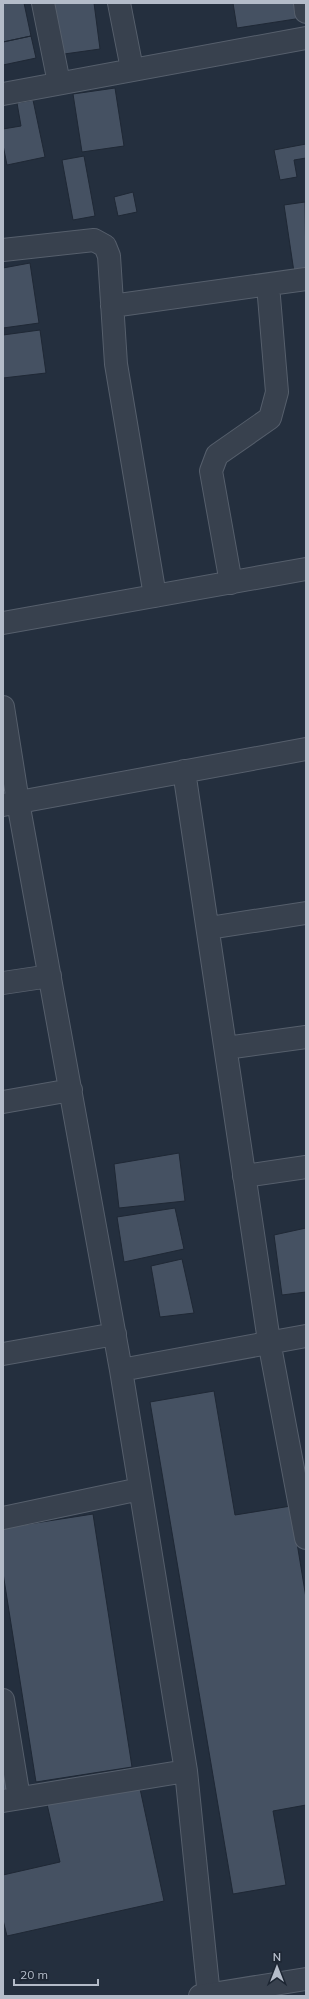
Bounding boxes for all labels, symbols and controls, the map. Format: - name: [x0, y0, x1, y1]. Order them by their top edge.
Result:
- north arrow: [257, 1947, 297, 1987]
- text: N: [273, 1950, 281, 1964]
- scale bar: [14, 1961, 98, 1987]
- text: 20 m: [20, 1967, 48, 1982]

